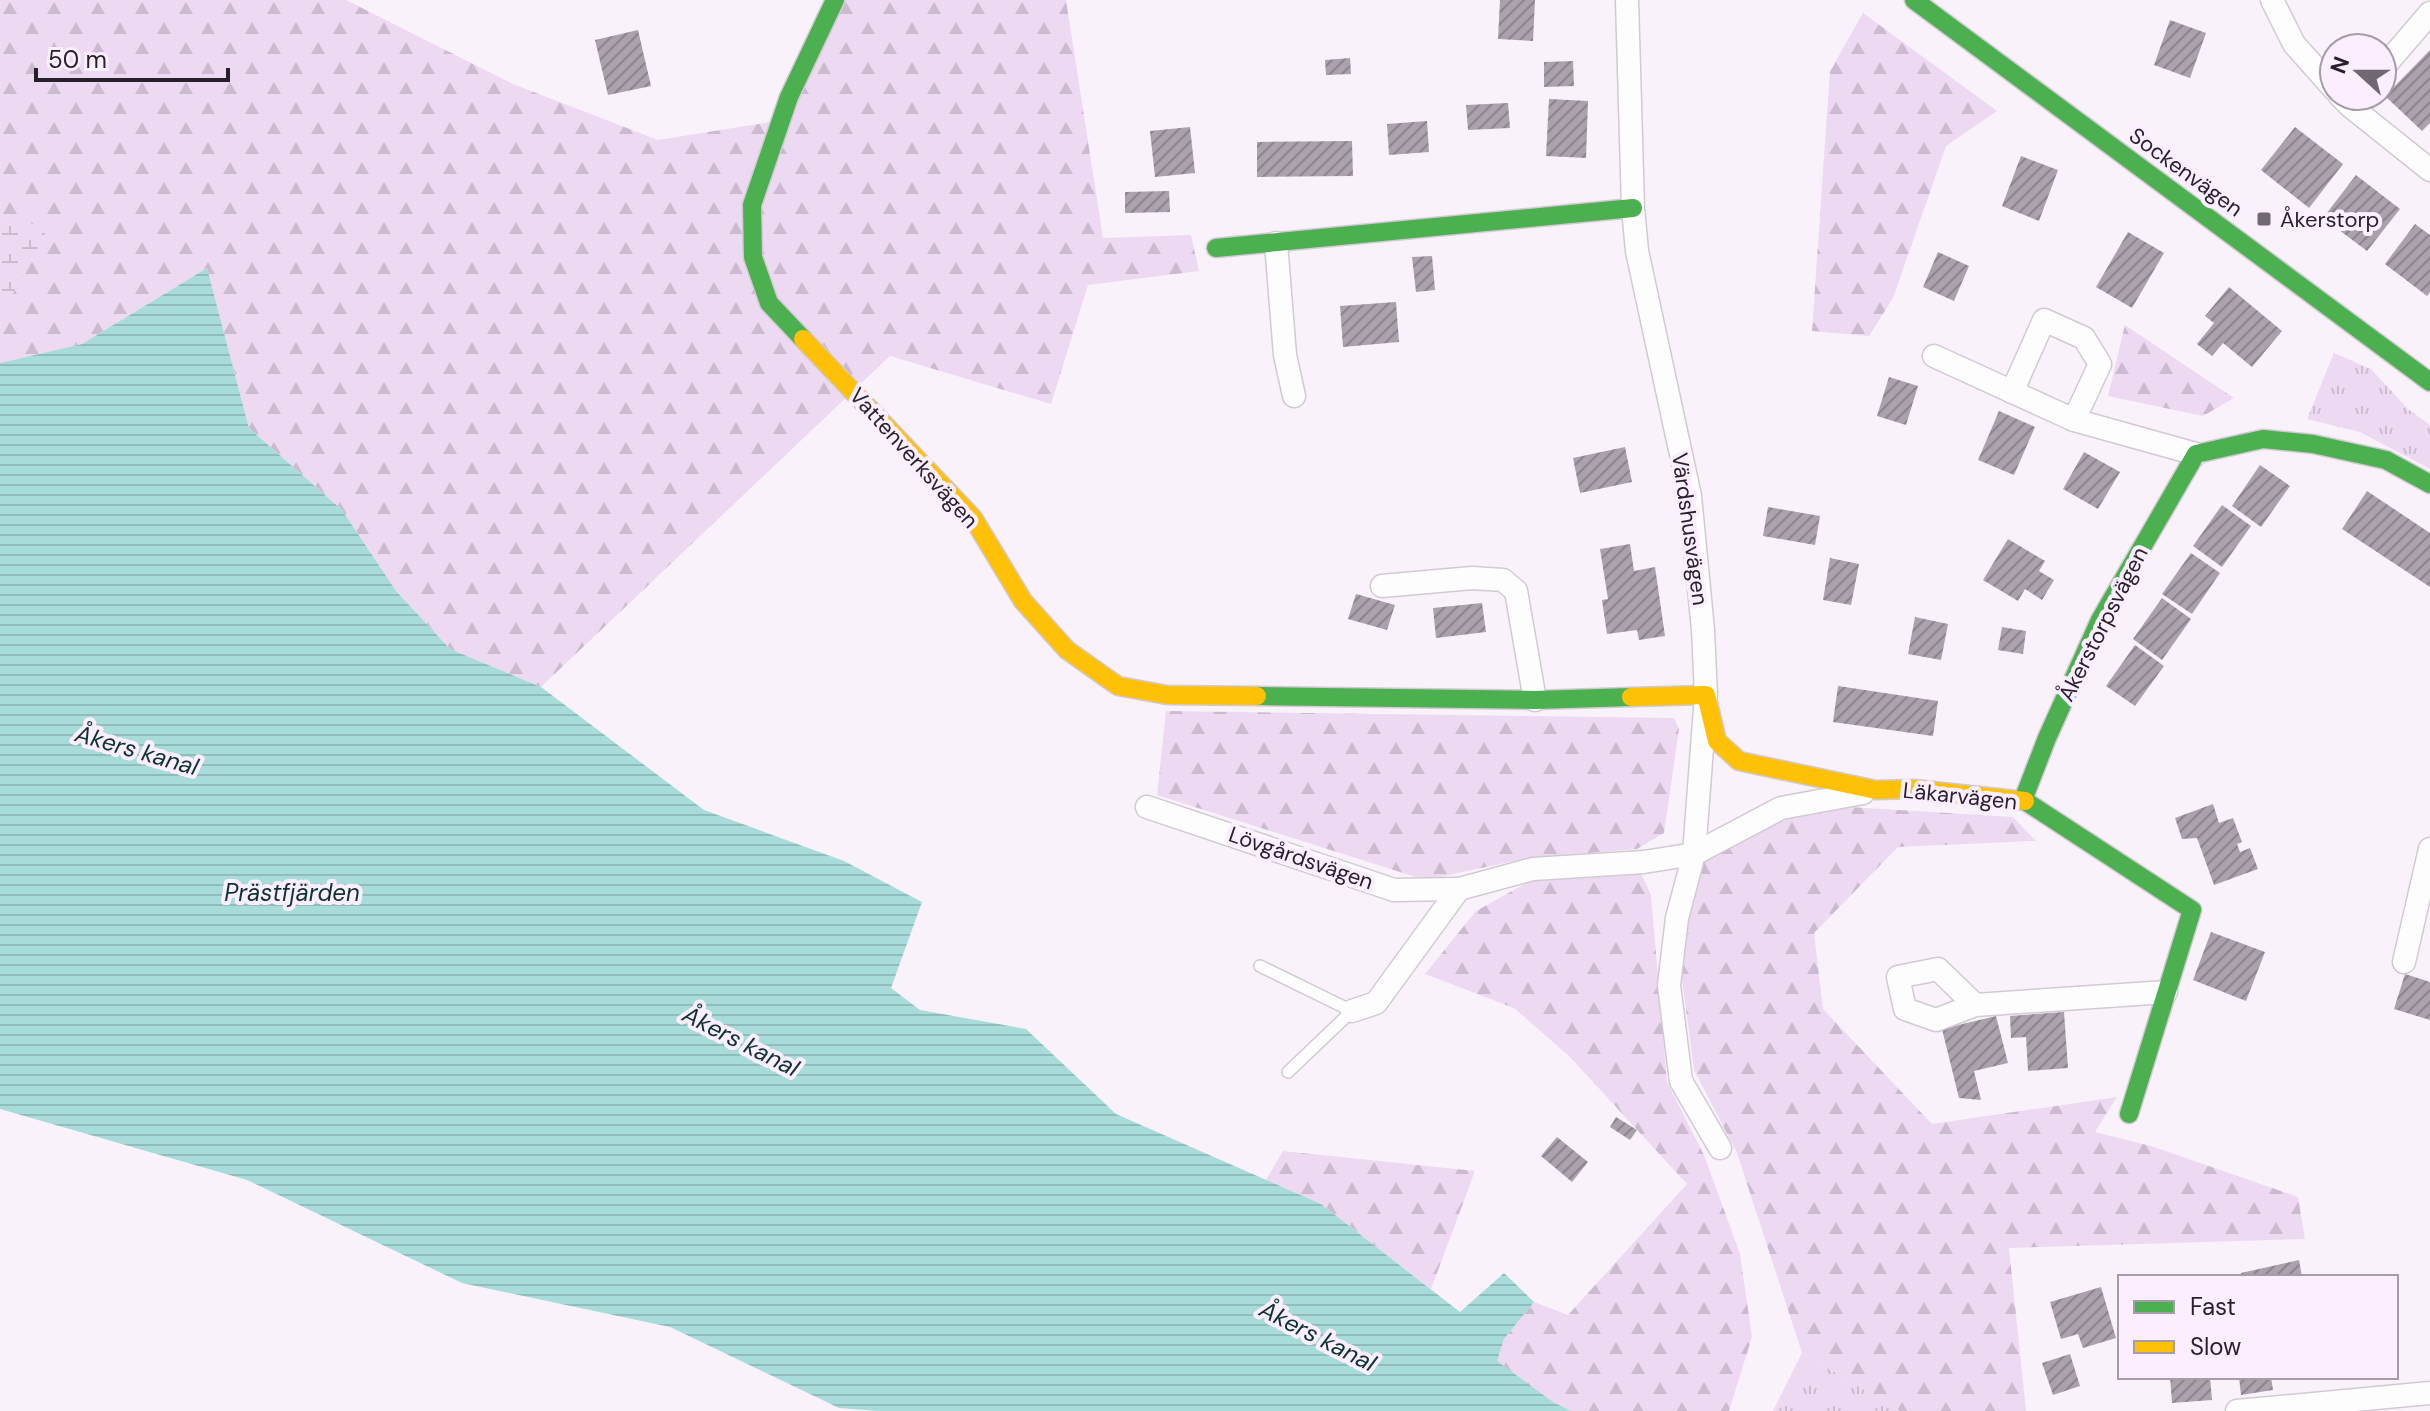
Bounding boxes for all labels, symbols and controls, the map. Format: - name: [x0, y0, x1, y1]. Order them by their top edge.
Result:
- scale bar: [36, 32, 228, 82]
- north arrow: [2318, 32, 2398, 112]
- text: 50 m: [48, 44, 107, 75]
- text: N: [2323, 52, 2356, 78]
- street label: Sockenvägen: [2123, 121, 2249, 223]
- place label: Åkerstorp: [2280, 205, 2379, 234]
- marker: Åkerstorp: [2255, 210, 2273, 228]
- street label: Vattenverksvägen: [843, 382, 985, 534]
- street label: Värdshusvägen: [1665, 451, 1715, 607]
- street label: Åkerstorpsvägen: [2052, 542, 2154, 706]
- water label: Åkers kanal: [71, 716, 203, 783]
- street label: Läkarvägen: [1901, 776, 2019, 816]
- street label: Lövgårdsvägen: [1225, 820, 1377, 896]
- water label: Prästfjärden: [224, 877, 360, 908]
- water label: Åkers kanal: [677, 997, 805, 1084]
- legend: [2118, 1275, 2398, 1379]
- text: Fast: [2190, 1291, 2236, 1322]
- water label: Åkers kanal: [1254, 1292, 1382, 1379]
- text: Slow: [2190, 1331, 2241, 1362]

